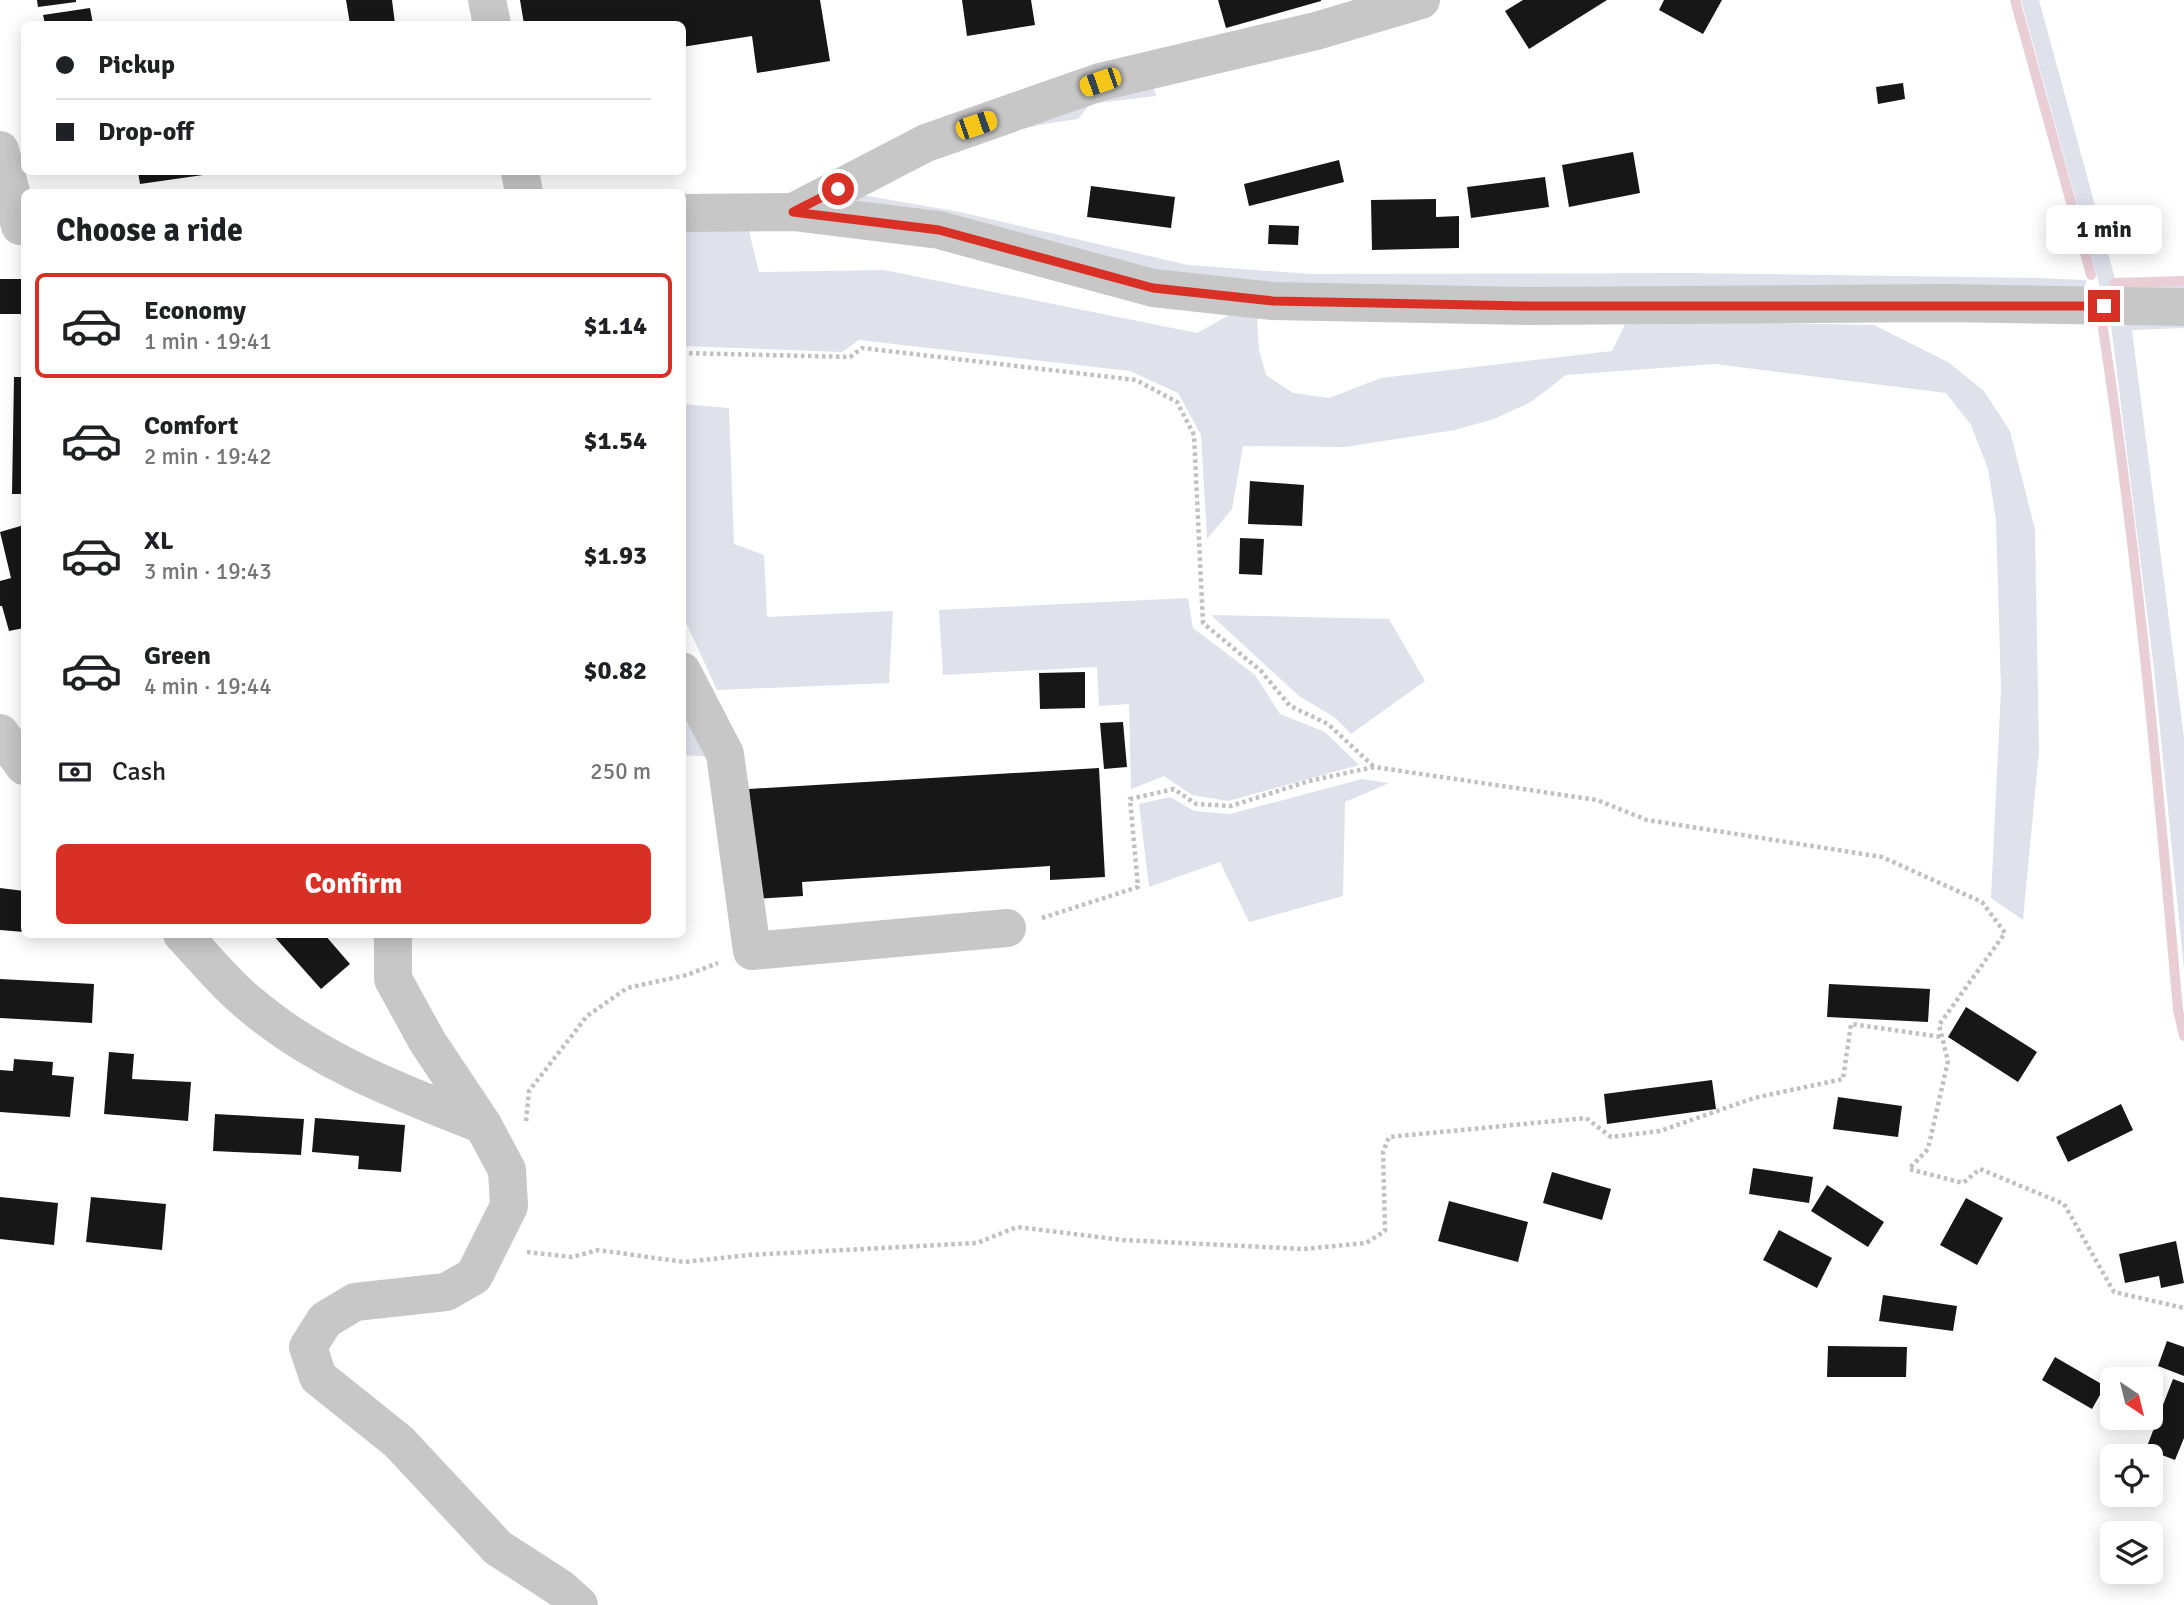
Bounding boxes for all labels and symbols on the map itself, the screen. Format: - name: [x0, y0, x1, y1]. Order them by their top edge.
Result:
- car: [1077, 65, 1124, 99]
- car: [953, 108, 1000, 142]
- route start: [822, 173, 854, 205]
- callout: 1 min: [2046, 204, 2162, 254]
- route end: [2088, 290, 2120, 322]
- north arrow: [2100, 1367, 2163, 1430]

